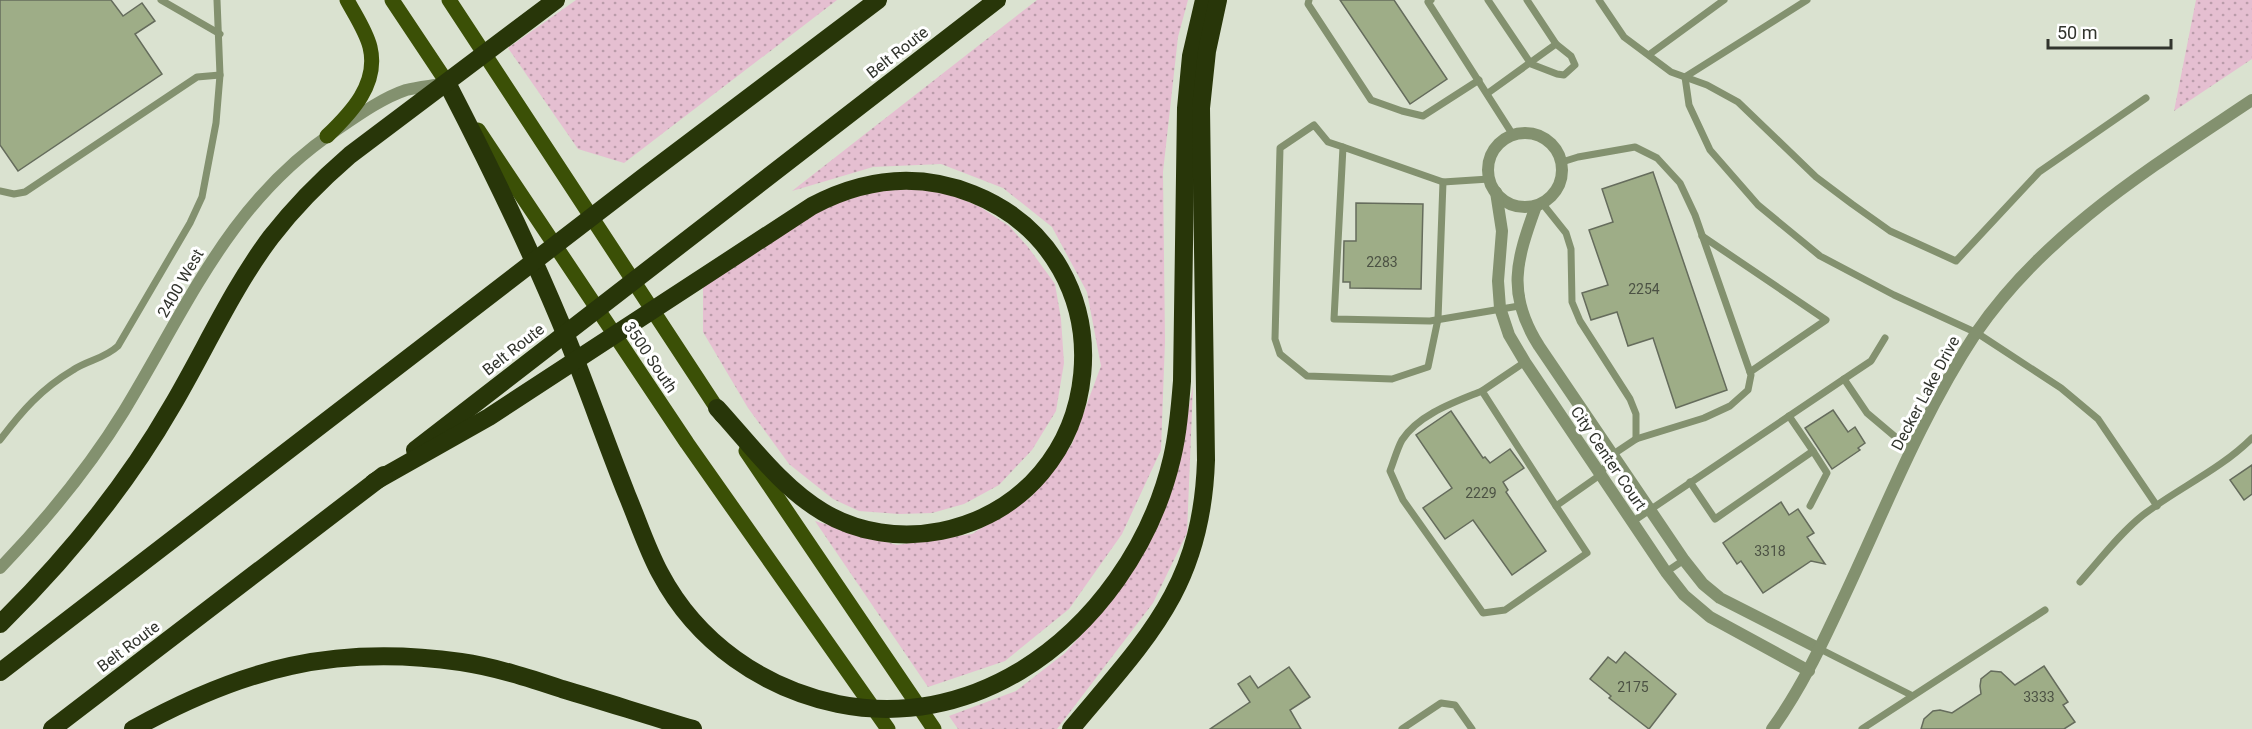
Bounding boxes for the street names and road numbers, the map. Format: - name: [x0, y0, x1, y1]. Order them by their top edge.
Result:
- street label: Belt Route: [863, 22, 932, 82]
- street label: 2400 West: [153, 246, 208, 321]
- street label: 3500 South: [620, 318, 681, 396]
- street label: Belt Route: [479, 319, 548, 379]
- street label: Decker Lake Drive: [1887, 333, 1964, 454]
- street label: City Center Court: [1567, 403, 1650, 514]
- street label: Belt Route: [93, 617, 163, 676]

